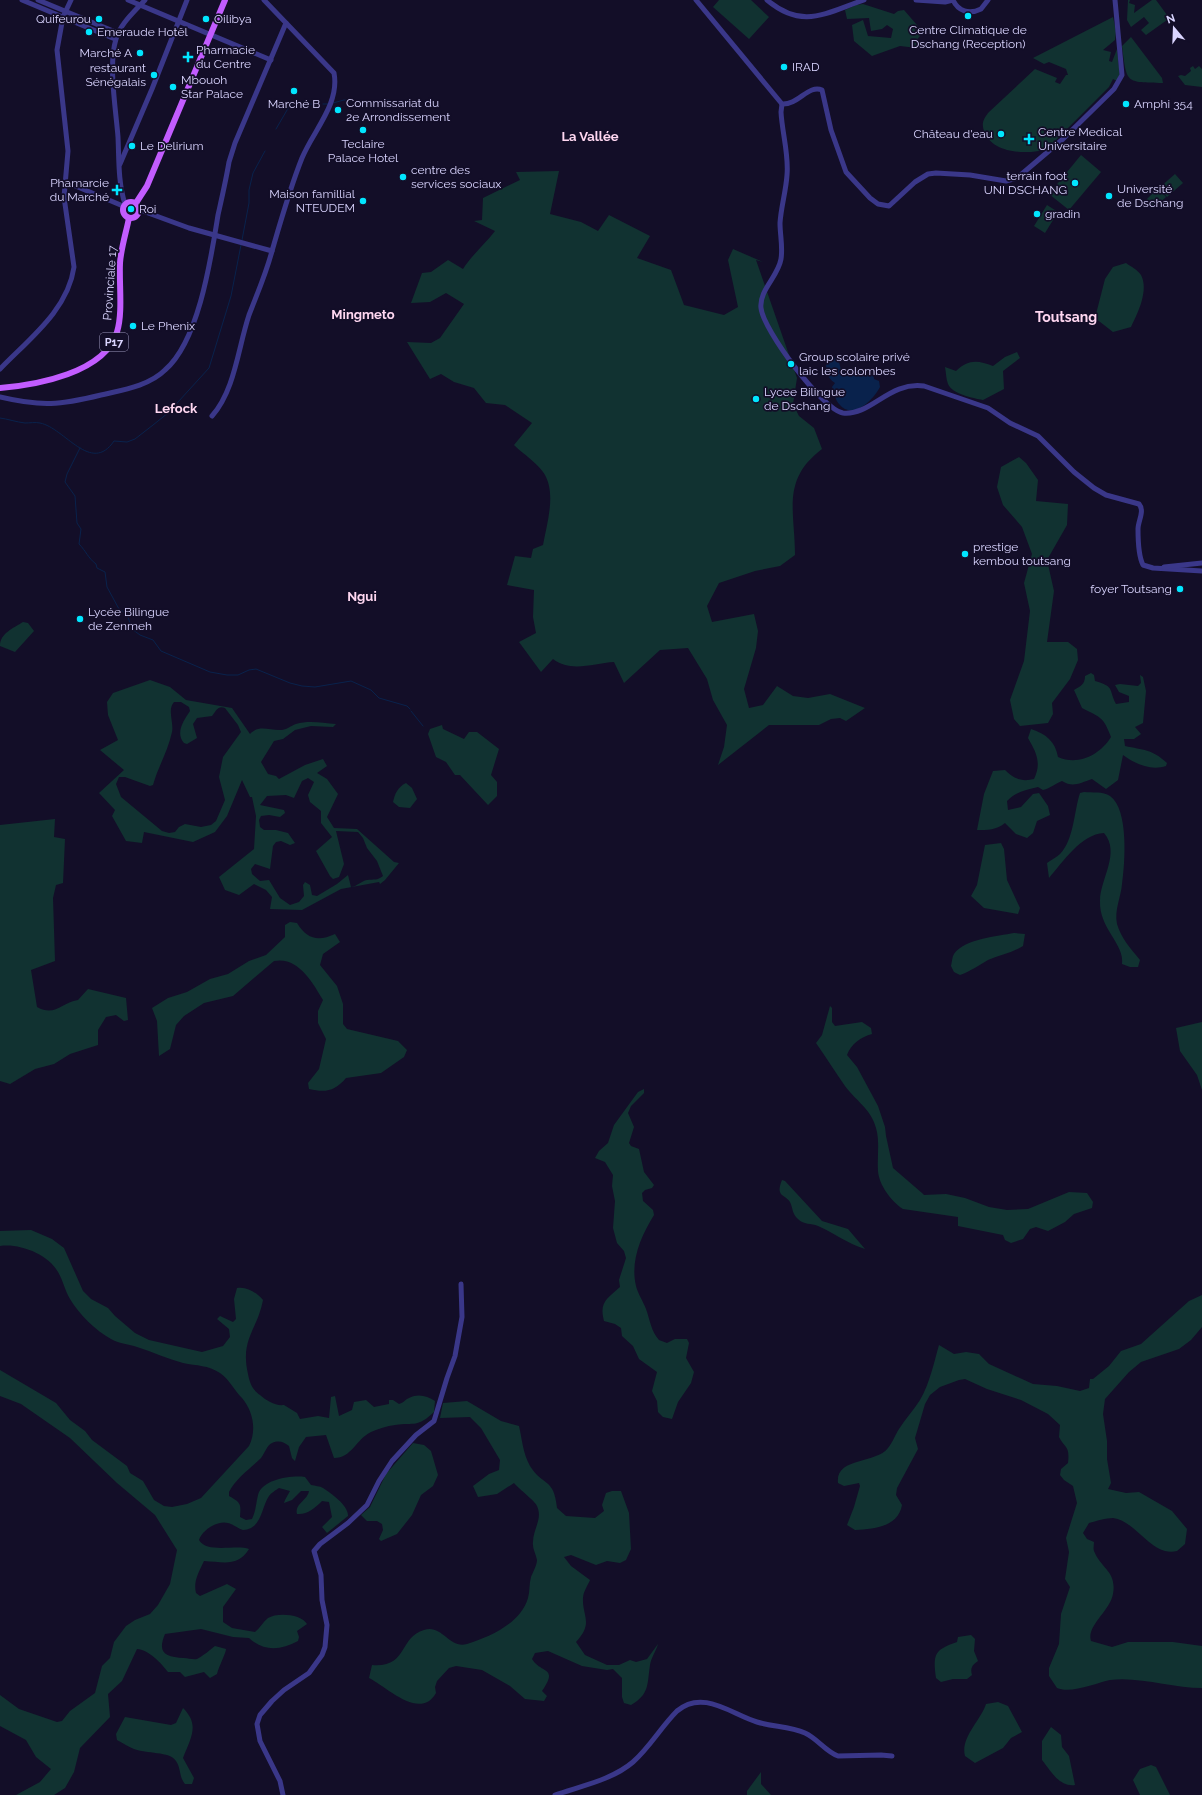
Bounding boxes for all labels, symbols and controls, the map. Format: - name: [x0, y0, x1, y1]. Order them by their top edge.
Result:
- north arrow: [1154, 8, 1194, 48]
- marker: Centre Climatique de Dschang (Reception): [963, 11, 973, 21]
- place label: Quifeurou: [36, 12, 91, 26]
- place label: Oilibya: [214, 12, 252, 26]
- text: N: [1165, 12, 1177, 27]
- marker: Quifeurou: [94, 14, 104, 24]
- marker: Oilibya: [201, 14, 211, 24]
- place label: Centre Climatique de Dschang (Reception): [909, 23, 1027, 51]
- place label: Emeraude Hotêl: [97, 25, 189, 39]
- marker: Emeraude Hotêl: [84, 27, 94, 37]
- place label: Pharmacie du Centre: [196, 43, 255, 71]
- place label: Marché A: [80, 46, 132, 60]
- marker: Marché A: [135, 48, 145, 58]
- marker: Pharmacie du Centre: [183, 52, 193, 62]
- place label: IRAD: [792, 60, 820, 74]
- place label: restaurant Sénégalais: [85, 61, 146, 89]
- marker: IRAD: [779, 62, 789, 72]
- marker: restaurant Sénégalais: [149, 70, 159, 80]
- place label: Mbouoh Star Palace: [181, 73, 243, 101]
- marker: Mbouoh Star Palace: [168, 82, 178, 92]
- marker: Marché B: [289, 86, 299, 96]
- place label: Commissariat du 2e Arrondissement: [346, 96, 450, 124]
- place label: Marché B: [268, 97, 320, 111]
- place label: Amphi 354: [1134, 97, 1193, 111]
- marker: Amphi 354: [1121, 99, 1131, 109]
- marker: Commissariat du 2e Arrondissement: [333, 105, 343, 115]
- marker: Teclaire Palace Hotel: [358, 125, 368, 135]
- place label: Centre Medical Universitaire: [1038, 125, 1123, 153]
- place label: Château d'eau: [913, 127, 993, 141]
- district label: La Vallée: [561, 129, 619, 144]
- marker: Château d'eau: [996, 129, 1006, 139]
- marker: Centre Medical Universitaire: [1023, 133, 1035, 145]
- place label: Teclaire Palace Hotel: [328, 137, 399, 165]
- place label: Le Delirium: [140, 139, 203, 153]
- marker: Le Delirium: [127, 141, 137, 151]
- place label: centre des services sociaux: [411, 163, 501, 191]
- place label: terrain foot UNI DSCHANG: [984, 169, 1067, 197]
- marker: centre des services sociaux: [398, 172, 408, 182]
- place label: Phamarcie du Marché: [50, 176, 109, 204]
- marker: terrain foot UNI DSCHANG: [1070, 178, 1080, 188]
- place label: Université de Dschang: [1117, 182, 1183, 210]
- marker: Phamarcie du Marché: [112, 185, 122, 195]
- place label: Maison famillial NTEUDEM: [269, 187, 356, 215]
- marker: Université de Dschang: [1104, 191, 1114, 201]
- marker: Maison famillial NTEUDEM: [358, 196, 368, 206]
- place label: Roi: [139, 202, 156, 216]
- marker: Roi: [126, 204, 136, 214]
- place label: gradin: [1045, 207, 1080, 221]
- marker: gradin: [1032, 209, 1042, 219]
- street label: Provinciale 17: [100, 245, 120, 321]
- district label: Mingmeto: [331, 307, 395, 322]
- district label: Toutsang: [1035, 309, 1097, 325]
- place label: Le Phenix: [141, 319, 195, 333]
- marker: Le Phenix: [128, 321, 138, 331]
- road number: P17: [100, 333, 128, 351]
- place label: Group scolaire privé laic les colombes: [799, 350, 910, 378]
- marker: Group scolaire privé laic les colombes: [786, 359, 796, 369]
- place label: Lycee Bilingue de Dschang: [764, 385, 845, 413]
- marker: Lycee Bilingue de Dschang: [751, 394, 761, 404]
- district label: Lefock: [155, 401, 198, 416]
- place label: prestige kembou toutsang: [973, 540, 1071, 568]
- marker: prestige kembou toutsang: [960, 549, 970, 559]
- place label: foyer Toutsang: [1090, 582, 1172, 596]
- marker: foyer Toutsang: [1175, 584, 1185, 594]
- district label: Ngui: [347, 589, 377, 604]
- place label: Lycée Bilingue de Zenmeh: [88, 605, 169, 633]
- marker: Lycée Bilingue de Zenmeh: [75, 614, 85, 624]

